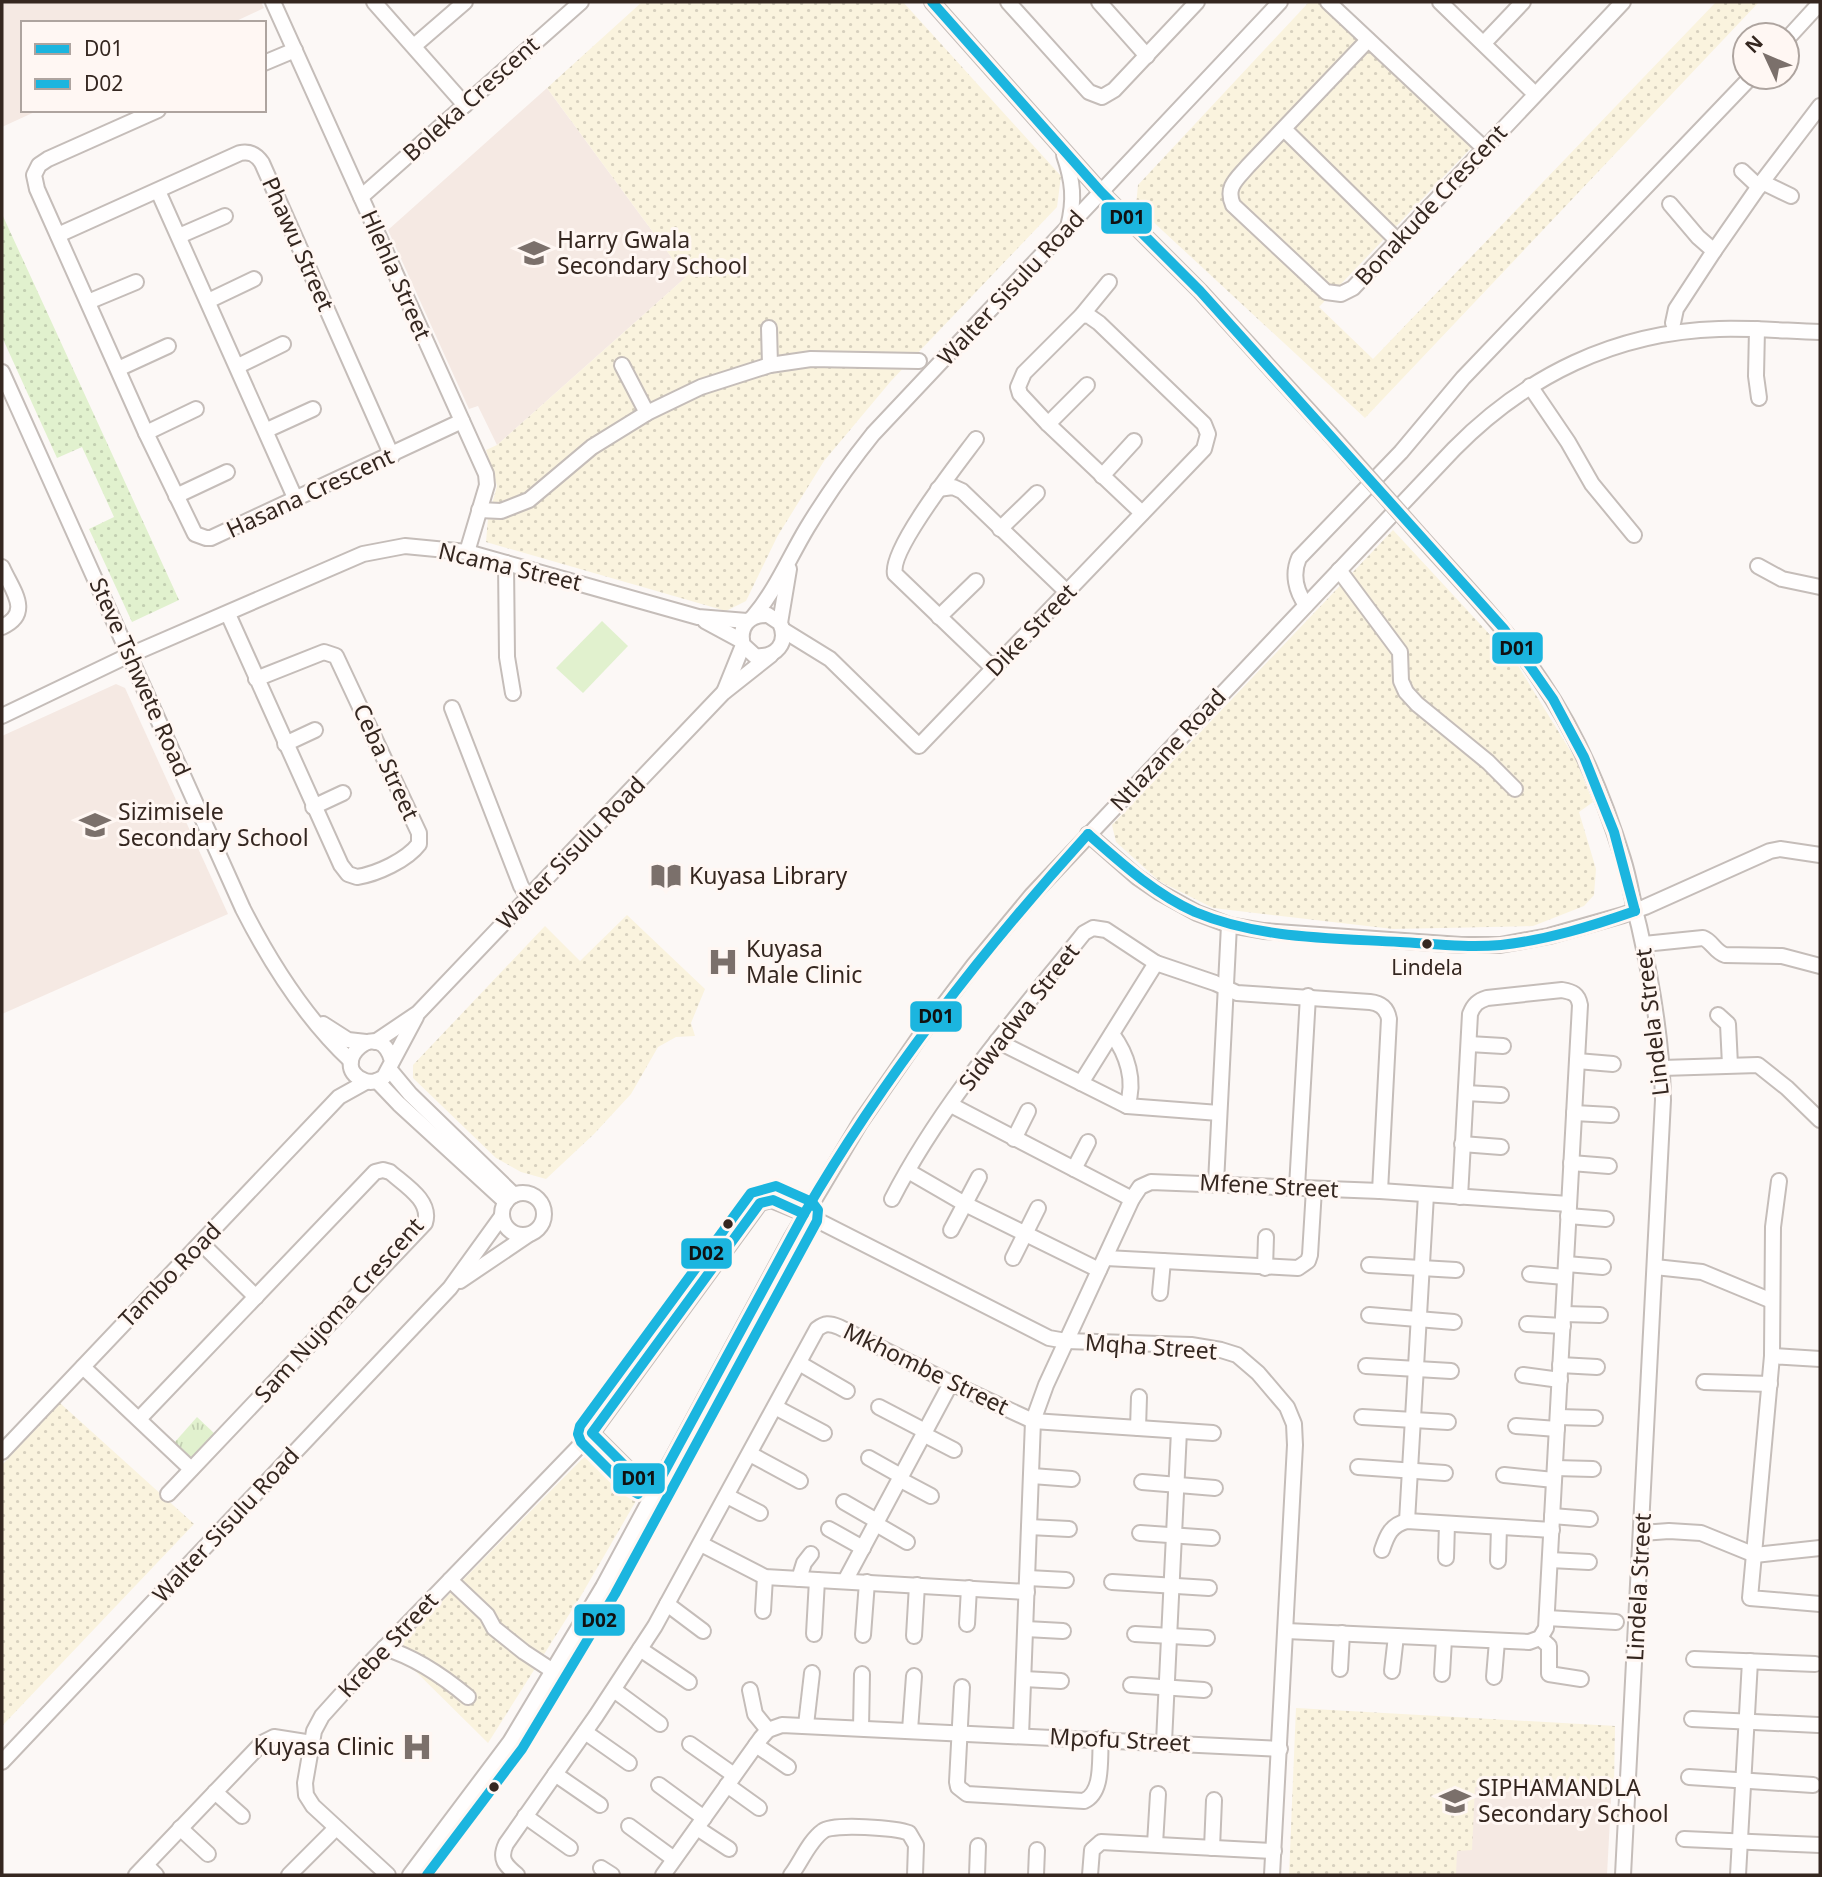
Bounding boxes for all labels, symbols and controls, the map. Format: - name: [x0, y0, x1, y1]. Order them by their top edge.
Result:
- legend: [21, 21, 266, 112]
- north arrow: [1731, 21, 1801, 91]
- street label: Boleka Crescent: [395, 28, 545, 168]
- text: N: [1739, 30, 1768, 59]
- text: D01: [84, 34, 123, 62]
- text: D02: [84, 69, 123, 97]
- street label: Bonakude Crescent: [1347, 117, 1513, 292]
- street label: Phawu Street: [255, 172, 343, 316]
- line badge: D01: [1100, 201, 1153, 235]
- street label: Walter Sisulu Road: [930, 203, 1091, 372]
- text: D01: [1109, 204, 1145, 230]
- street label: Hlehla Street: [354, 205, 440, 345]
- place label: Harry Gwala Secondary School: [557, 223, 748, 281]
- school or university icon: Harry Gwala Secondary School: [517, 236, 551, 270]
- street label: Hasana Crescent: [221, 439, 398, 545]
- street label: Ncama Street: [435, 534, 585, 598]
- street label: Steve Tshwete Road: [83, 572, 199, 781]
- street label: Dike Street: [978, 576, 1083, 683]
- line badge: D01: [1491, 631, 1544, 665]
- text: D01: [1499, 635, 1535, 661]
- street label: Ntlazane Road: [1102, 681, 1232, 818]
- street label: Ceba Street: [346, 698, 428, 825]
- street label: Walter Sisulu Road: [489, 769, 652, 936]
- place label: Sizimisele Secondary School: [118, 795, 309, 853]
- school or university icon: Sizimisele Secondary School: [78, 808, 112, 842]
- library icon: Kuyasa Library: [649, 859, 683, 893]
- place label: Kuyasa Library: [689, 859, 848, 891]
- place label: Kuyasa Male Clinic: [746, 932, 862, 990]
- street label: Sidwadwa Street: [950, 936, 1086, 1097]
- marker: Lindela: [1420, 937, 1434, 951]
- hospital icon: Kuyasa Male Clinic: [706, 945, 740, 979]
- street label: Lindela Street: [1626, 947, 1676, 1098]
- place label: Lindela: [1391, 953, 1463, 981]
- line badge: D01: [909, 1000, 963, 1033]
- text: D01: [918, 1003, 954, 1029]
- street label: Mfene Street: [1199, 1165, 1339, 1205]
- street label: Sam Nujoma Crescent: [246, 1210, 430, 1409]
- street label: Tambo Road: [111, 1215, 228, 1334]
- unlabelled marker: [721, 1217, 735, 1231]
- line badge: D02: [680, 1237, 733, 1270]
- text: D02: [688, 1240, 724, 1266]
- street label: Mkhombe Street: [838, 1314, 1014, 1422]
- street label: Mqha Street: [1084, 1325, 1218, 1367]
- street label: Walter Sisulu Road: [145, 1440, 306, 1609]
- line badge: D01: [612, 1462, 666, 1495]
- text: D01: [621, 1465, 657, 1491]
- street label: Lindela Street: [1618, 1512, 1658, 1662]
- street label: Krebe Street: [330, 1585, 445, 1704]
- line badge: D02: [573, 1603, 626, 1637]
- text: D02: [581, 1607, 617, 1633]
- street label: Mpofu Street: [1049, 1719, 1191, 1759]
- place label: Kuyasa Clinic: [253, 1730, 394, 1762]
- hospital icon: Kuyasa Clinic: [400, 1730, 434, 1764]
- place label: SIPHAMANDLA Secondary School: [1478, 1771, 1669, 1829]
- unlabelled marker: [487, 1780, 501, 1794]
- school or university icon: SIPHAMANDLA Secondary School: [1438, 1784, 1472, 1818]

